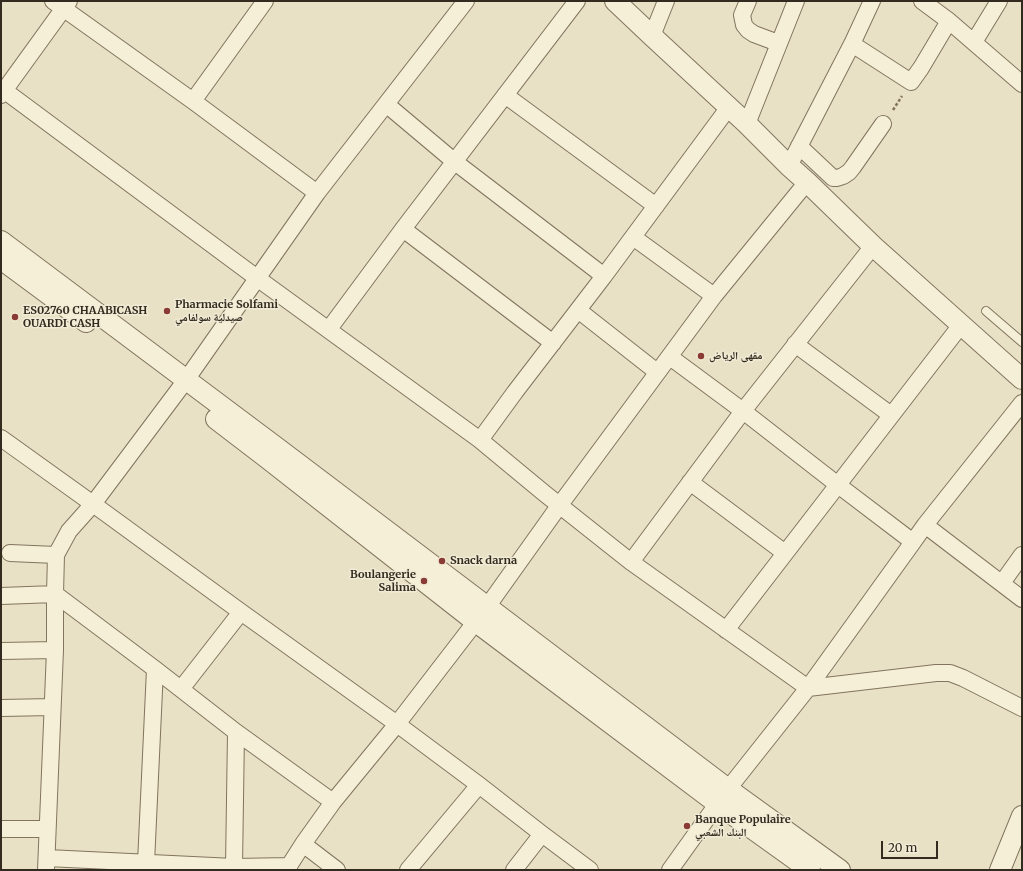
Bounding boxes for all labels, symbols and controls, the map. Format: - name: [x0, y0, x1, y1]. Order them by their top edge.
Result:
- place label: Pharmacie Solfami صيدلية سولفامي: [175, 298, 278, 324]
- place label: ES02760 CHAABICASH OUARDI CASH: [23, 304, 147, 330]
- marker: Pharmacie Solfami صيدلية سولفامي: [162, 306, 172, 316]
- marker: ES02760 CHAABICASH OUARDI CASH: [10, 312, 20, 322]
- place label: مقهى الرياض: [709, 349, 763, 363]
- marker: مقهى الرياض: [696, 351, 706, 361]
- place label: Snack darna: [450, 554, 517, 568]
- marker: Snack darna: [437, 556, 447, 566]
- place label: Boulangerie Salima: [350, 568, 416, 594]
- marker: Boulangerie Salima: [419, 576, 429, 586]
- place label: Banque Populaire البنك الشعبي: [695, 813, 791, 839]
- marker: Banque Populaire البنك الشعبي: [682, 821, 692, 831]
- scale bar: [883, 833, 940, 859]
- text: 20 m: [888, 840, 917, 855]

